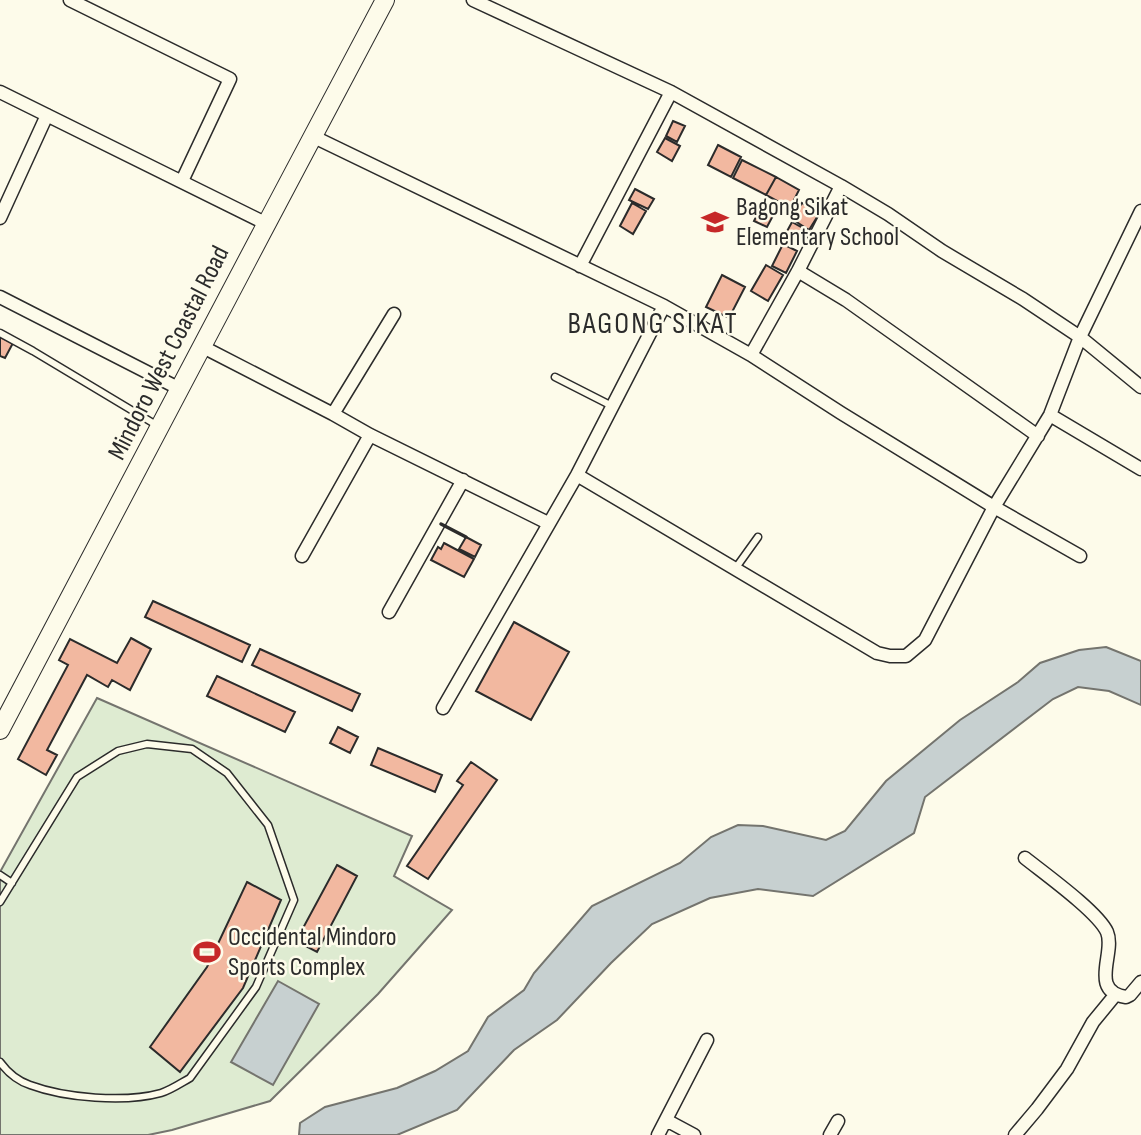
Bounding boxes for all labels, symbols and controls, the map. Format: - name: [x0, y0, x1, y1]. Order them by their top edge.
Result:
- place label: Bagong Sikat Elementary School: [736, 192, 899, 253]
- school or university icon: Bagong Sikat Elementary School: [700, 207, 730, 237]
- street label: Mindoro West Coastal Road: [102, 241, 236, 465]
- district label: BAGONG SIKAT: [567, 306, 739, 342]
- place label: Occidental Mindoro Sports Complex: [228, 922, 397, 983]
- sports icon: Occidental Mindoro Sports Complex: [192, 937, 222, 967]

